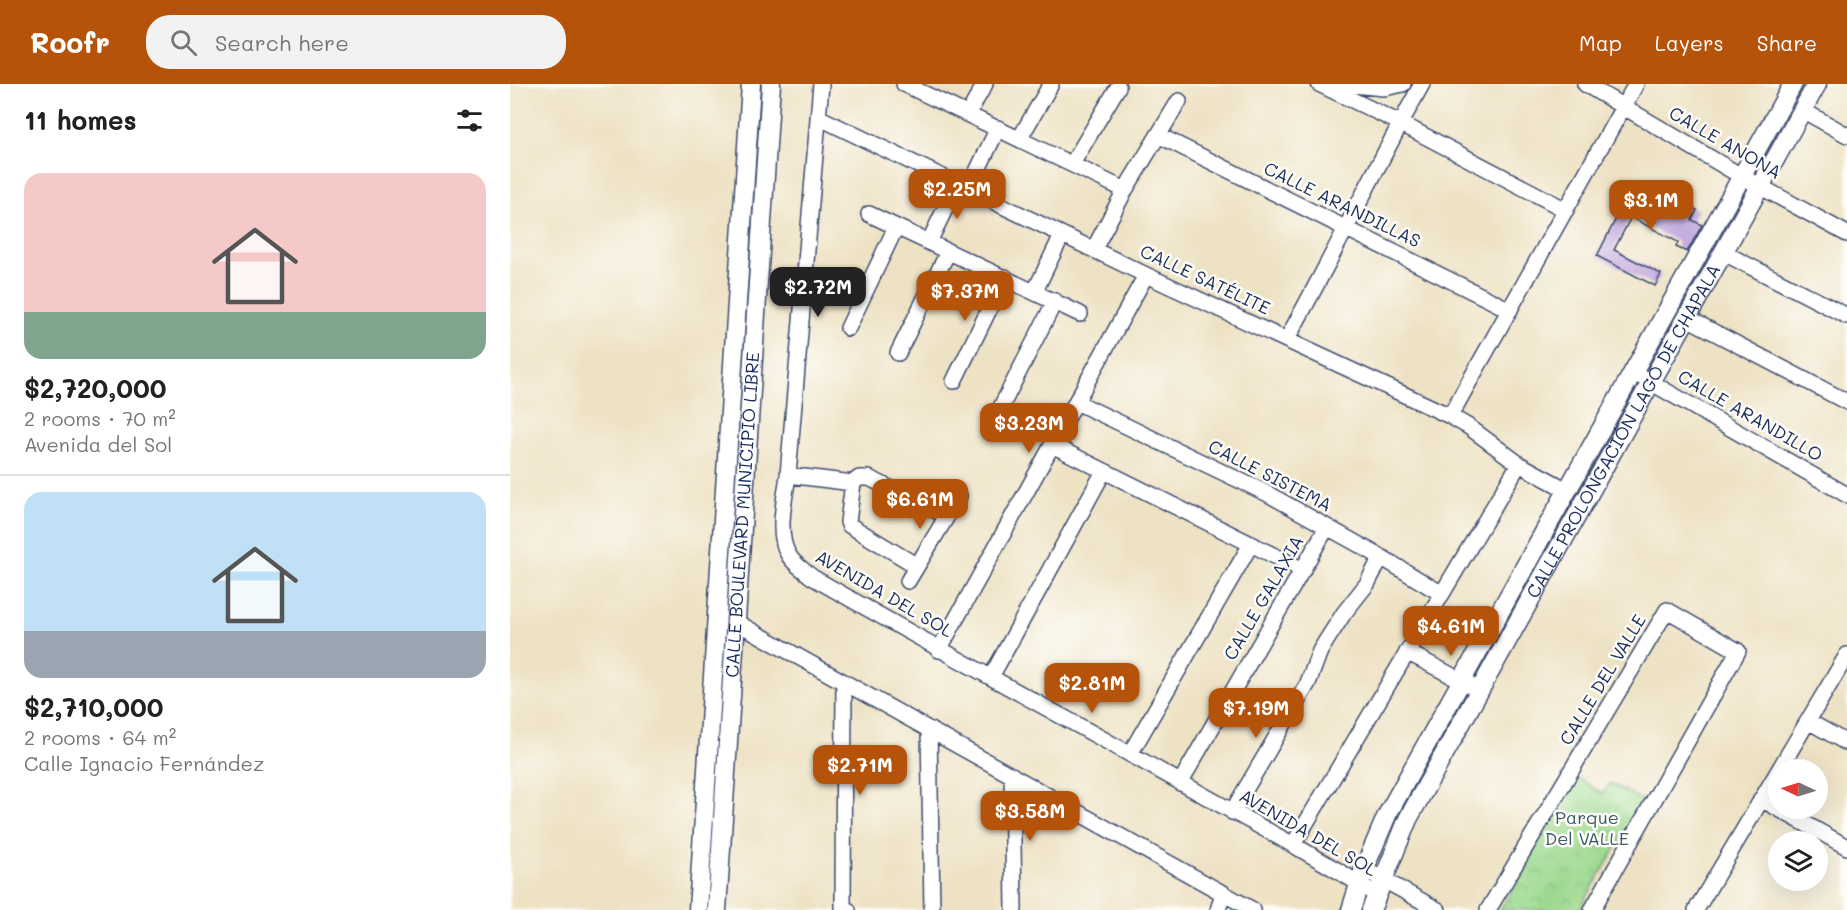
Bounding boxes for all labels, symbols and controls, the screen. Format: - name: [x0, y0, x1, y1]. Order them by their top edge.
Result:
- search box: [146, 15, 566, 69]
- text: Roofr: [30, 24, 110, 60]
- icon: search: [167, 26, 200, 59]
- text: Search here: [215, 28, 349, 57]
- text: Map: [1579, 29, 1622, 56]
- text: Layers: [1655, 29, 1724, 56]
- text: Share: [1757, 29, 1817, 56]
- street label: CALLE ANONA: [1665, 100, 1786, 184]
- text: 11 homes: [24, 103, 137, 137]
- icon: filters: [453, 104, 486, 137]
- street label: CALLE ARANDILLAS: [1260, 156, 1425, 253]
- pin: $2.25M: [908, 169, 1006, 220]
- text: $2.25M: [923, 175, 991, 201]
- pin: $3.1M: [1609, 180, 1693, 231]
- text: $3.1M: [1623, 186, 1679, 212]
- icon: home: [201, 212, 309, 320]
- street label: CALLE SATÉLITE: [1136, 238, 1274, 320]
- street label: CALLE PROLONGACIÓN LAGO DE CHAPALA: [1520, 259, 1726, 602]
- pin: $2.72M: [769, 267, 867, 318]
- pin: $7.37M: [916, 271, 1014, 322]
- text: $2.72M: [784, 273, 852, 299]
- text: $7.37M: [931, 277, 999, 303]
- street label: CALLE BOULEVARD MUNICIPIO LIBRE: [719, 351, 764, 678]
- street label: CALLE ARANDILLO: [1674, 364, 1827, 466]
- text: $2,720,000: [24, 371, 166, 405]
- pin: $3.23M: [980, 403, 1078, 454]
- text: 2 rooms · 70 m²: [24, 405, 176, 431]
- text: $3.23M: [994, 409, 1064, 435]
- text: Avenida del Sol: [24, 431, 172, 457]
- street label: CALLE SISTEMA: [1205, 434, 1336, 517]
- pin: $6.61M: [871, 479, 969, 530]
- text: $6.61M: [886, 485, 954, 511]
- icon: home: [201, 531, 309, 639]
- street label: CALLE GALAXIA: [1218, 531, 1309, 664]
- street label: AVENIDA DEL SOL: [811, 544, 958, 643]
- pin: $4.61M: [1402, 606, 1500, 657]
- street label: CALLE DEL VALLE: [1554, 610, 1651, 749]
- text: $4.61M: [1417, 612, 1485, 638]
- pin: $2.81M: [1043, 663, 1141, 714]
- text: $2.81M: [1058, 669, 1126, 695]
- pin: $7.19M: [1207, 688, 1305, 739]
- text: $2,710,000: [24, 690, 163, 724]
- text: $7.19M: [1223, 694, 1289, 720]
- text: 2 rooms · 64 m²: [24, 724, 176, 750]
- pin: $2.71M: [811, 745, 909, 796]
- text: Calle Ignacio Fernández: [24, 750, 264, 776]
- text: $2.71M: [827, 751, 893, 777]
- north arrow: [1768, 759, 1828, 819]
- map controls: [1768, 759, 1828, 891]
- street label: AVENIDA DEL SOL: [1235, 783, 1382, 882]
- pin: $3.58M: [981, 791, 1079, 842]
- text: $3.58M: [995, 797, 1065, 823]
- park label: Parque Del VALLE: [1545, 805, 1629, 850]
- button: layers: [1768, 831, 1828, 891]

